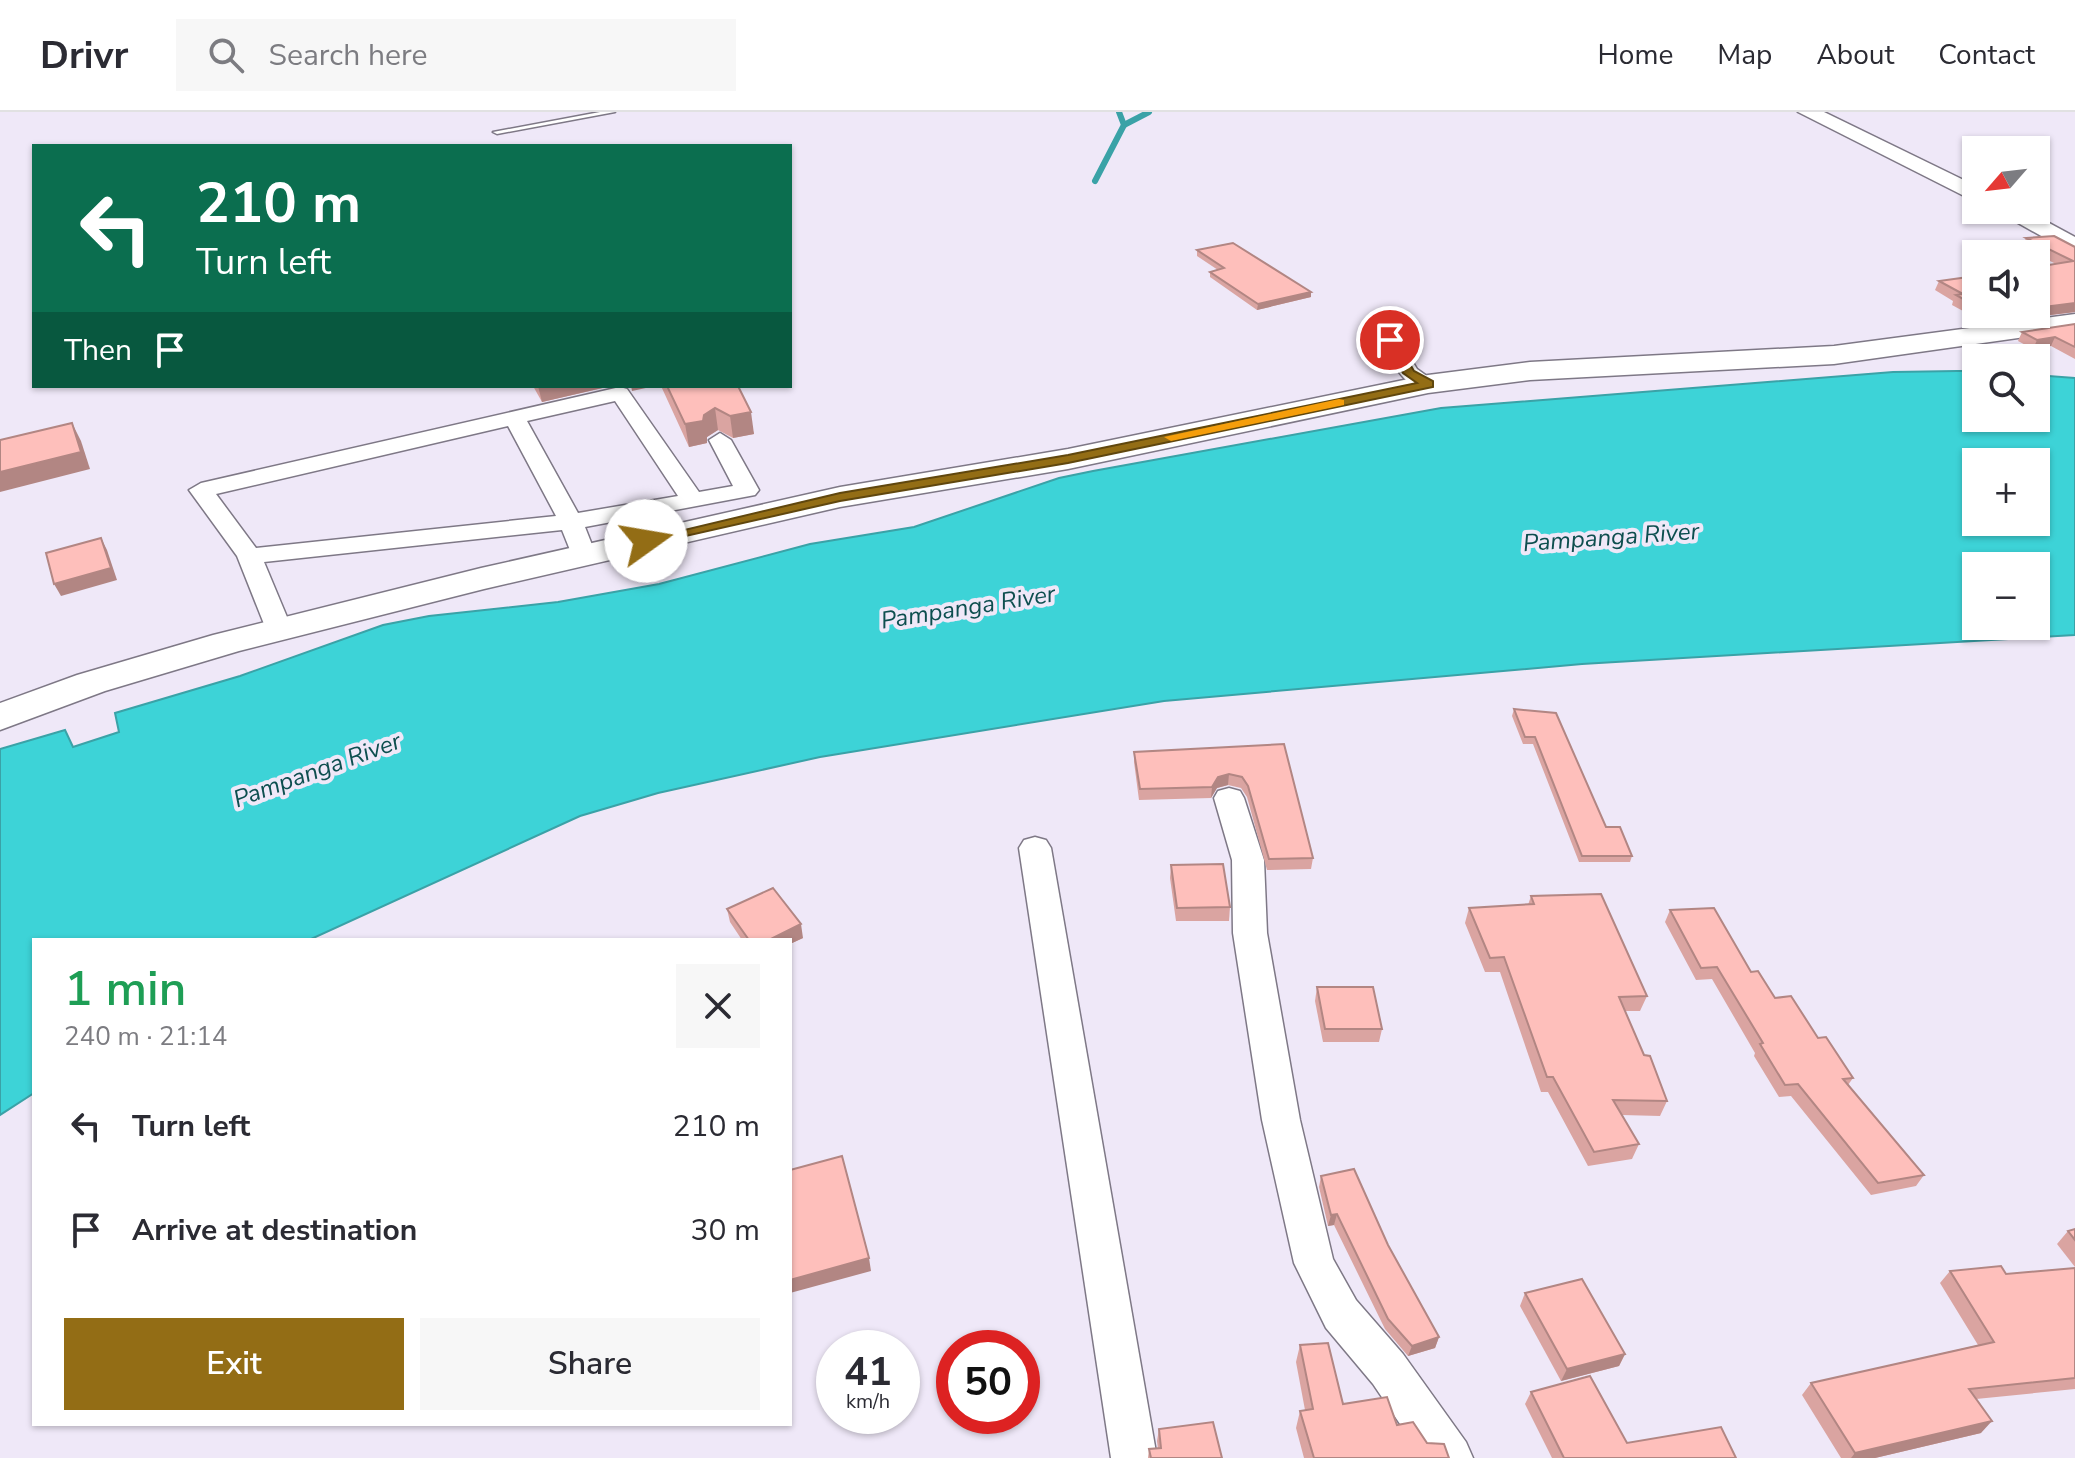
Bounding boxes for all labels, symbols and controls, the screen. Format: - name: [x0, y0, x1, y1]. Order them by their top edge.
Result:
- search box: [176, 19, 736, 91]
- text: Drivr: [40, 30, 128, 81]
- icon: search: [204, 33, 248, 77]
- text: Search here: [268, 35, 427, 76]
- text: Home: [1598, 36, 1673, 74]
- text: Map: [1717, 36, 1772, 74]
- text: About: [1816, 36, 1894, 74]
- text: Contact: [1938, 36, 2035, 74]
- north arrow: [1962, 136, 2050, 224]
- map controls: [1962, 136, 2050, 640]
- text: 210 m: [196, 165, 361, 242]
- icon: left: [64, 176, 168, 280]
- text: Turn left: [196, 238, 331, 287]
- button: sound: [1962, 240, 2050, 328]
- pin: [1356, 306, 1424, 374]
- icon: arrive: [1368, 318, 1412, 362]
- icon: arrive: [148, 328, 192, 372]
- text: Then: [64, 330, 132, 371]
- button: search: [1962, 344, 2050, 432]
- button: +: [1962, 448, 2050, 536]
- position arrow: [604, 499, 688, 583]
- water label: Pampanga River: [1522, 515, 1701, 559]
- button: −: [1962, 552, 2050, 640]
- water label: Pampanga River: [878, 577, 1059, 637]
- water label: Pampanga River: [229, 724, 407, 815]
- text: 1 min: [64, 956, 186, 1022]
- button: close: [676, 964, 760, 1048]
- text: 240 m · 21:14: [64, 1019, 227, 1054]
- icon: left: [64, 1104, 108, 1148]
- text: Turn left: [132, 1106, 250, 1147]
- text: 210 m: [673, 1106, 760, 1147]
- icon: arrive: [64, 1208, 108, 1252]
- text: Arrive at destination: [132, 1210, 417, 1251]
- text: 30 m: [691, 1210, 760, 1251]
- button: Exit: [64, 1318, 404, 1410]
- button: Share: [420, 1318, 760, 1410]
- speed limit sign: 50: [936, 1330, 1040, 1434]
- text: 41: [844, 1345, 892, 1399]
- text: km/h: [846, 1388, 890, 1415]

